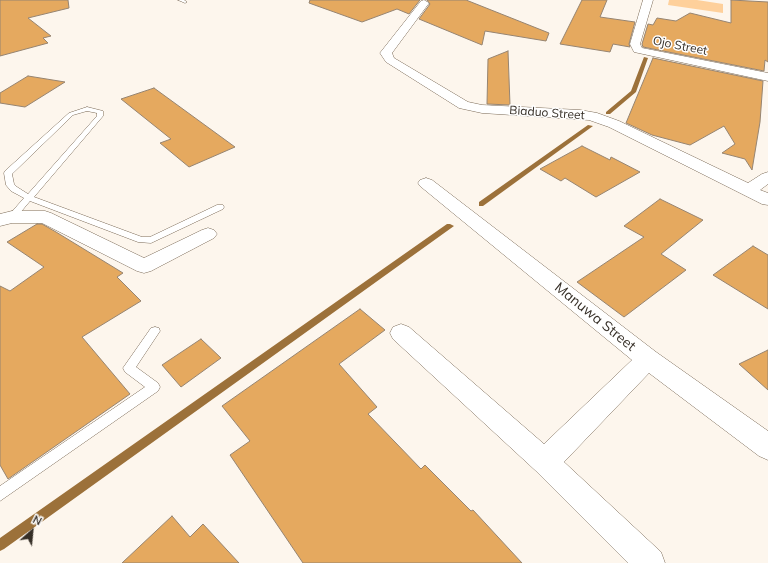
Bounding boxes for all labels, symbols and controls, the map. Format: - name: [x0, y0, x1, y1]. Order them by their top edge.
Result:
- street label: Ojo Street: [651, 34, 709, 58]
- street label: Biaduo Street: [509, 103, 585, 123]
- street label: Manuwa Street: [551, 279, 639, 355]
- north arrow: [12, 511, 52, 551]
- text: N: [31, 512, 44, 528]

